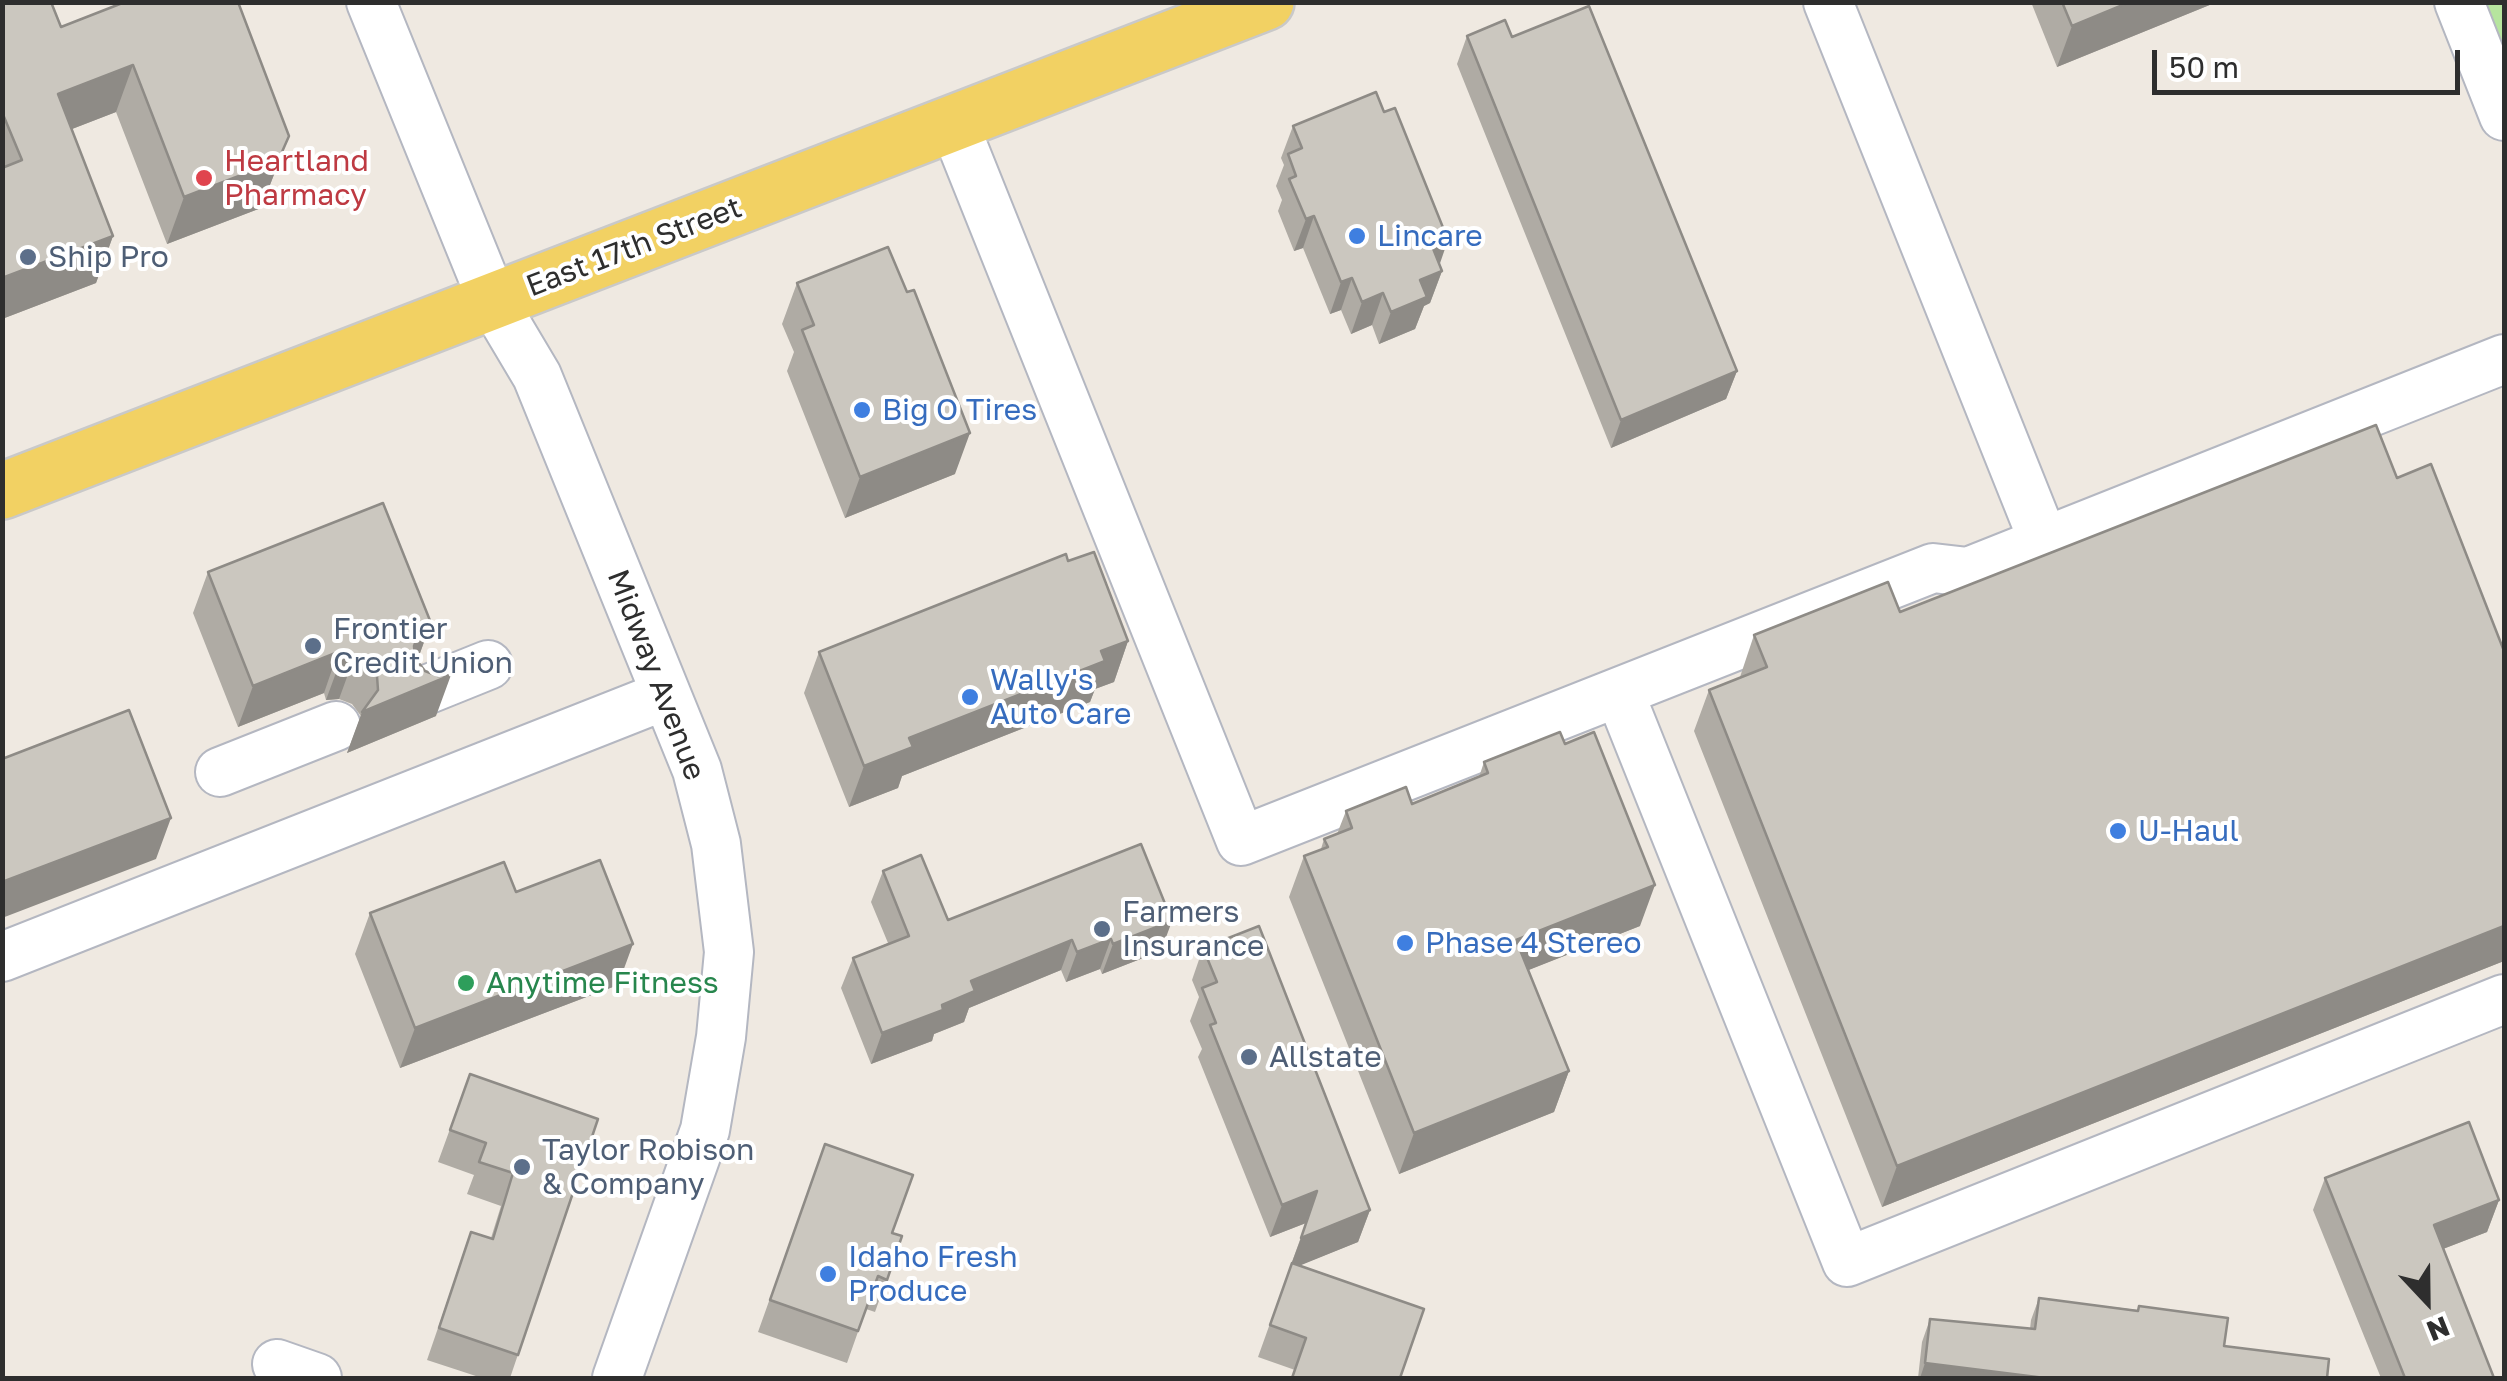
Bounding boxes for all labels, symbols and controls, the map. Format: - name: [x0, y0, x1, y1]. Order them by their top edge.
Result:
- scale bar: [2157, 30, 2464, 92]
- text: 50 m: [2169, 49, 2239, 85]
- place label: Heartland Pharmacy: [224, 143, 369, 214]
- marker: Heartland Pharmacy: [193, 167, 215, 189]
- street label: East 17th Street: [521, 189, 747, 305]
- place label: Lincare: [1377, 218, 1483, 254]
- marker: Lincare: [1346, 225, 1368, 247]
- place label: Ship Pro: [48, 239, 169, 275]
- marker: Ship Pro: [17, 246, 39, 268]
- place label: Big O Tires: [882, 392, 1037, 428]
- marker: Big O Tires: [851, 399, 873, 421]
- street label: Midway Avenue: [599, 565, 713, 785]
- place label: Frontier Credit Union: [333, 611, 513, 682]
- marker: Frontier Credit Union: [302, 635, 324, 657]
- place label: Wally's Auto Care: [990, 662, 1131, 732]
- marker: Wally's Auto Care: [959, 686, 981, 708]
- place label: U-Haul: [2138, 813, 2239, 849]
- marker: U-Haul: [2107, 820, 2129, 842]
- place label: Farmers Insurance: [1122, 894, 1264, 964]
- marker: Farmers Insurance: [1091, 918, 1113, 940]
- place label: Phase 4 Stereo: [1425, 925, 1641, 961]
- marker: Phase 4 Stereo: [1394, 932, 1416, 954]
- place label: Anytime Fitness: [486, 965, 719, 1001]
- marker: Anytime Fitness: [455, 972, 477, 994]
- place label: Allstate: [1269, 1039, 1382, 1075]
- marker: Allstate: [1238, 1046, 1260, 1068]
- place label: Taylor Robison & Company: [542, 1132, 754, 1202]
- marker: Taylor Robison & Company: [511, 1156, 533, 1178]
- place label: Idaho Fresh Produce: [848, 1239, 1018, 1310]
- north arrow: [2377, 1251, 2477, 1351]
- marker: Idaho Fresh Produce: [817, 1263, 839, 1285]
- text: N: [2422, 1310, 2454, 1349]

